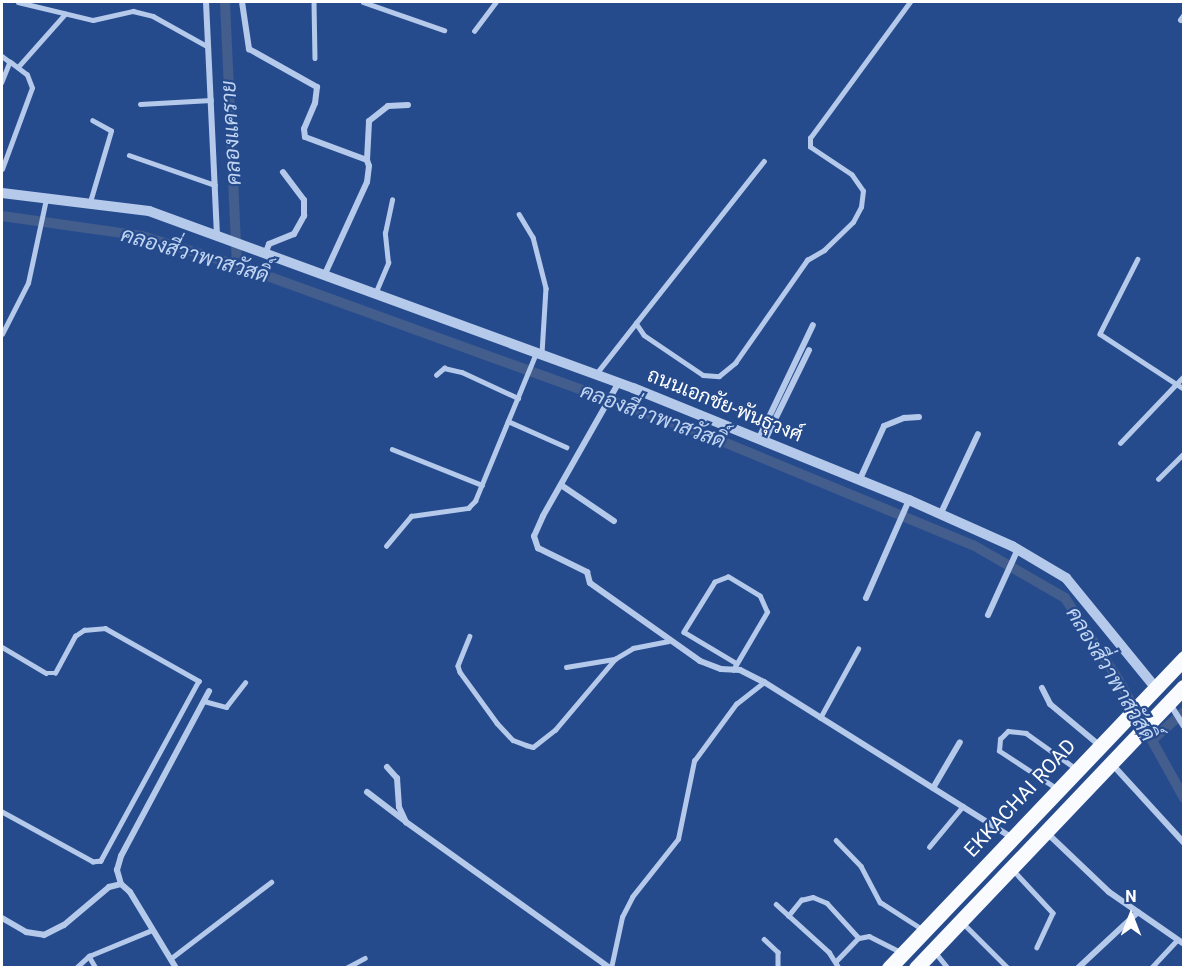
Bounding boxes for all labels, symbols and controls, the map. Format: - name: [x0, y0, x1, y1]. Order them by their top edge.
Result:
- water label: คลองเเคราย: [216, 80, 246, 186]
- water label: คลองสี่วาพาสวัสดิ์: [118, 222, 272, 288]
- street label: ถนนเอกชัย-พันธุวงศ์: [644, 363, 806, 447]
- water label: คลองสี่วาพาสวัสดิ์: [577, 378, 729, 454]
- water label: คลองสี่วาพาสวัสดิ์: [1061, 602, 1161, 746]
- street label: EKKACHAI ROAD: [959, 734, 1081, 862]
- north arrow: [1101, 885, 1161, 945]
- text: N: [1125, 887, 1137, 906]

